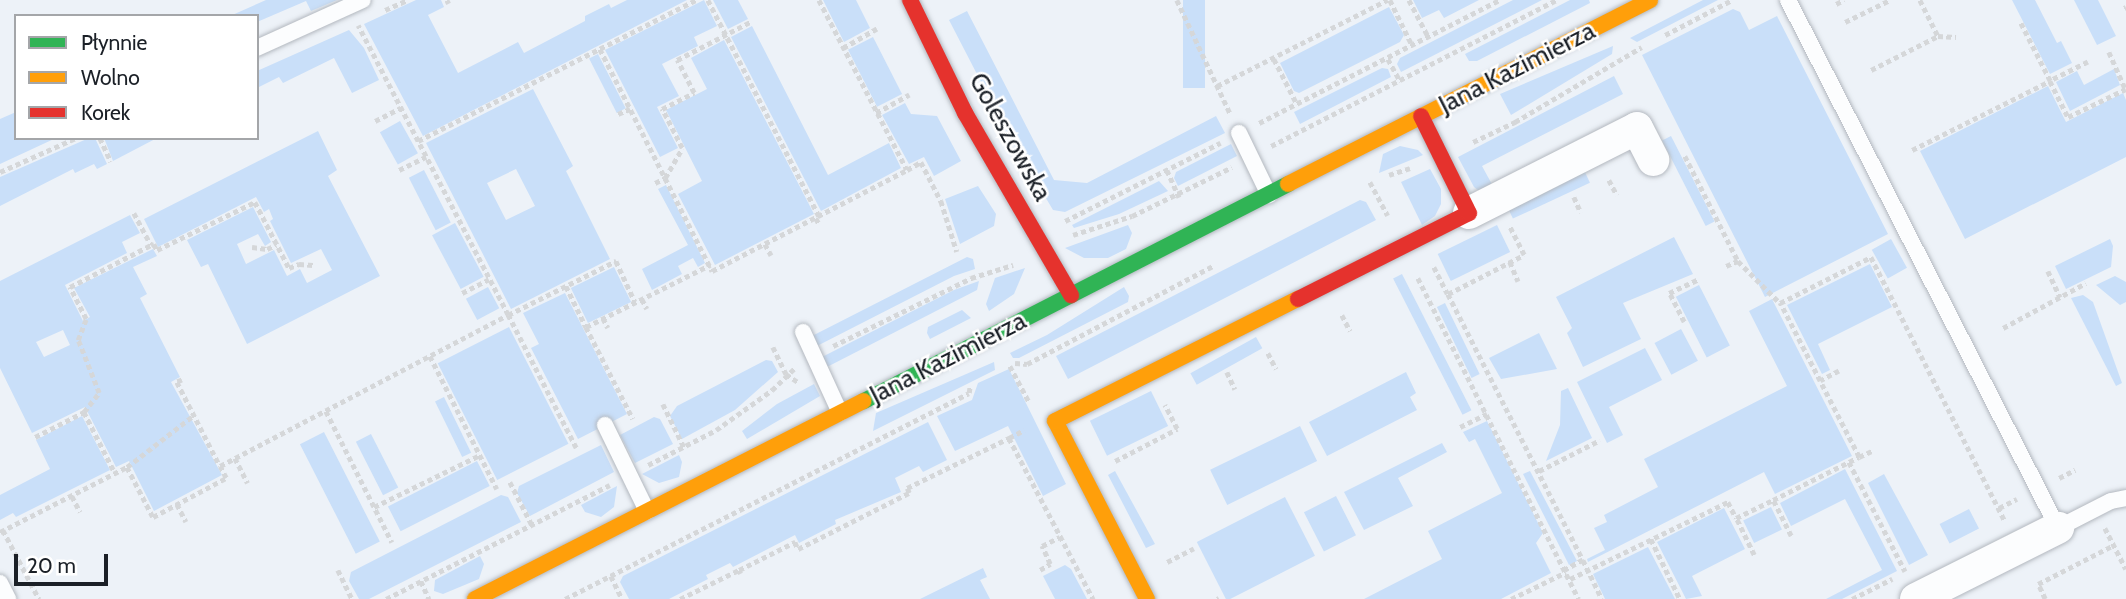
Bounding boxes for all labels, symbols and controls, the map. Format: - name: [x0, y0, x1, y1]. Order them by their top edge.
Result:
- legend: [14, 14, 259, 140]
- street label: Jana Kazimierza: [1434, 15, 1600, 121]
- text: Płynnie: [81, 30, 147, 55]
- text: Wolno: [81, 65, 140, 90]
- street label: Goleszowska: [962, 68, 1058, 206]
- text: Korek: [81, 100, 130, 125]
- street label: Jana Kazimierza: [865, 305, 1031, 411]
- scale bar: [18, 540, 112, 584]
- text: 20 m: [27, 553, 76, 578]

